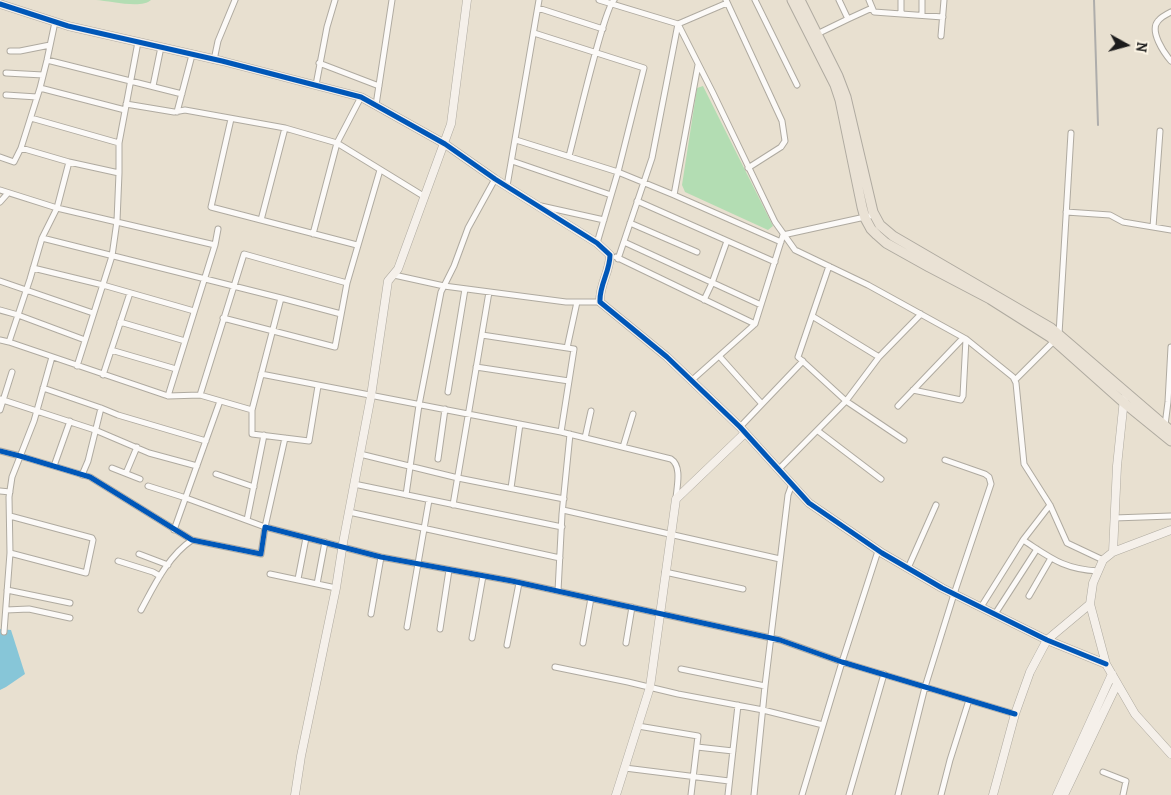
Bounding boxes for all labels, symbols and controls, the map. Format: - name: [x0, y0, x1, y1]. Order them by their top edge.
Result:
- north arrow: [1101, 20, 1151, 70]
- text: N: [1131, 41, 1151, 53]

